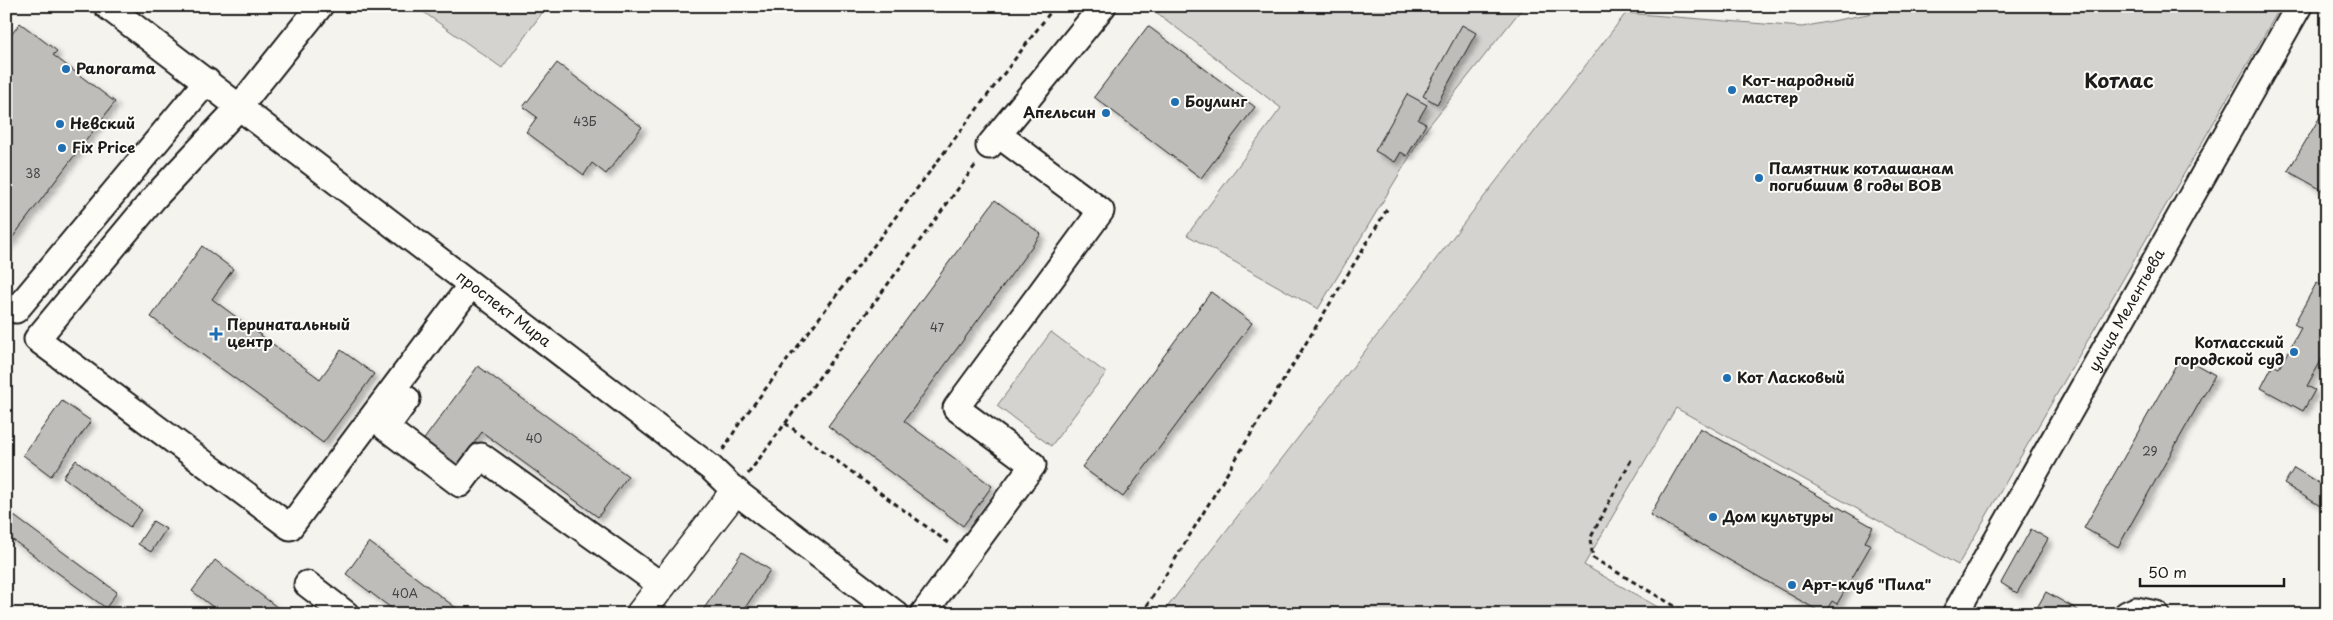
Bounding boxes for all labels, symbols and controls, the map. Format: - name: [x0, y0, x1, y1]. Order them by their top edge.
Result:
- place label: Panorama: [76, 56, 156, 79]
- marker: Panorama: [60, 63, 72, 75]
- district label: Котлас: [2084, 65, 2154, 95]
- place label: Кот-народный мастер: [1742, 68, 1855, 108]
- marker: Кот-народный мастер: [1726, 84, 1738, 96]
- place label: Боулинг: [1185, 89, 1248, 112]
- marker: Боулинг: [1169, 96, 1181, 108]
- place label: Апельсин: [1023, 100, 1096, 123]
- marker: Апельсин: [1100, 107, 1112, 119]
- place label: Невский: [70, 111, 135, 134]
- house number: 43Б: [573, 112, 597, 130]
- marker: Невский: [54, 118, 66, 130]
- place label: Fix Price: [72, 135, 135, 158]
- marker: Fix Price: [56, 142, 68, 154]
- place label: Памятник котлашанам погибшим в годы ВОВ: [1769, 156, 1954, 196]
- house number: 38: [25, 164, 41, 182]
- marker: Памятник котлашанам погибшим в годы ВОВ: [1753, 172, 1765, 184]
- street label: улица Мелентьева: [2082, 243, 2170, 375]
- street label: проспект Мира: [452, 264, 557, 352]
- place label: Перинатальный центр: [227, 312, 350, 352]
- house number: 47: [930, 318, 945, 336]
- marker: Перинатальный центр: [209, 327, 223, 341]
- place label: Котласский городской суд: [2174, 330, 2284, 370]
- marker: Котласский городской суд: [2288, 346, 2300, 358]
- place label: Кот Ласковый: [1737, 365, 1845, 388]
- marker: Кот Ласковый: [1721, 372, 1733, 384]
- house number: 40: [526, 429, 543, 447]
- house number: 29: [2142, 442, 2158, 460]
- place label: Дом культуры: [1722, 504, 1833, 527]
- marker: Дом культуры: [1707, 511, 1719, 523]
- scale bar: [2140, 555, 2284, 587]
- text: 50 m: [2148, 560, 2187, 583]
- place label: Арт-клуб "Пила": [1802, 572, 1931, 595]
- marker: Арт-клуб "Пила": [1786, 579, 1798, 591]
- house number: 40А: [392, 584, 418, 602]

